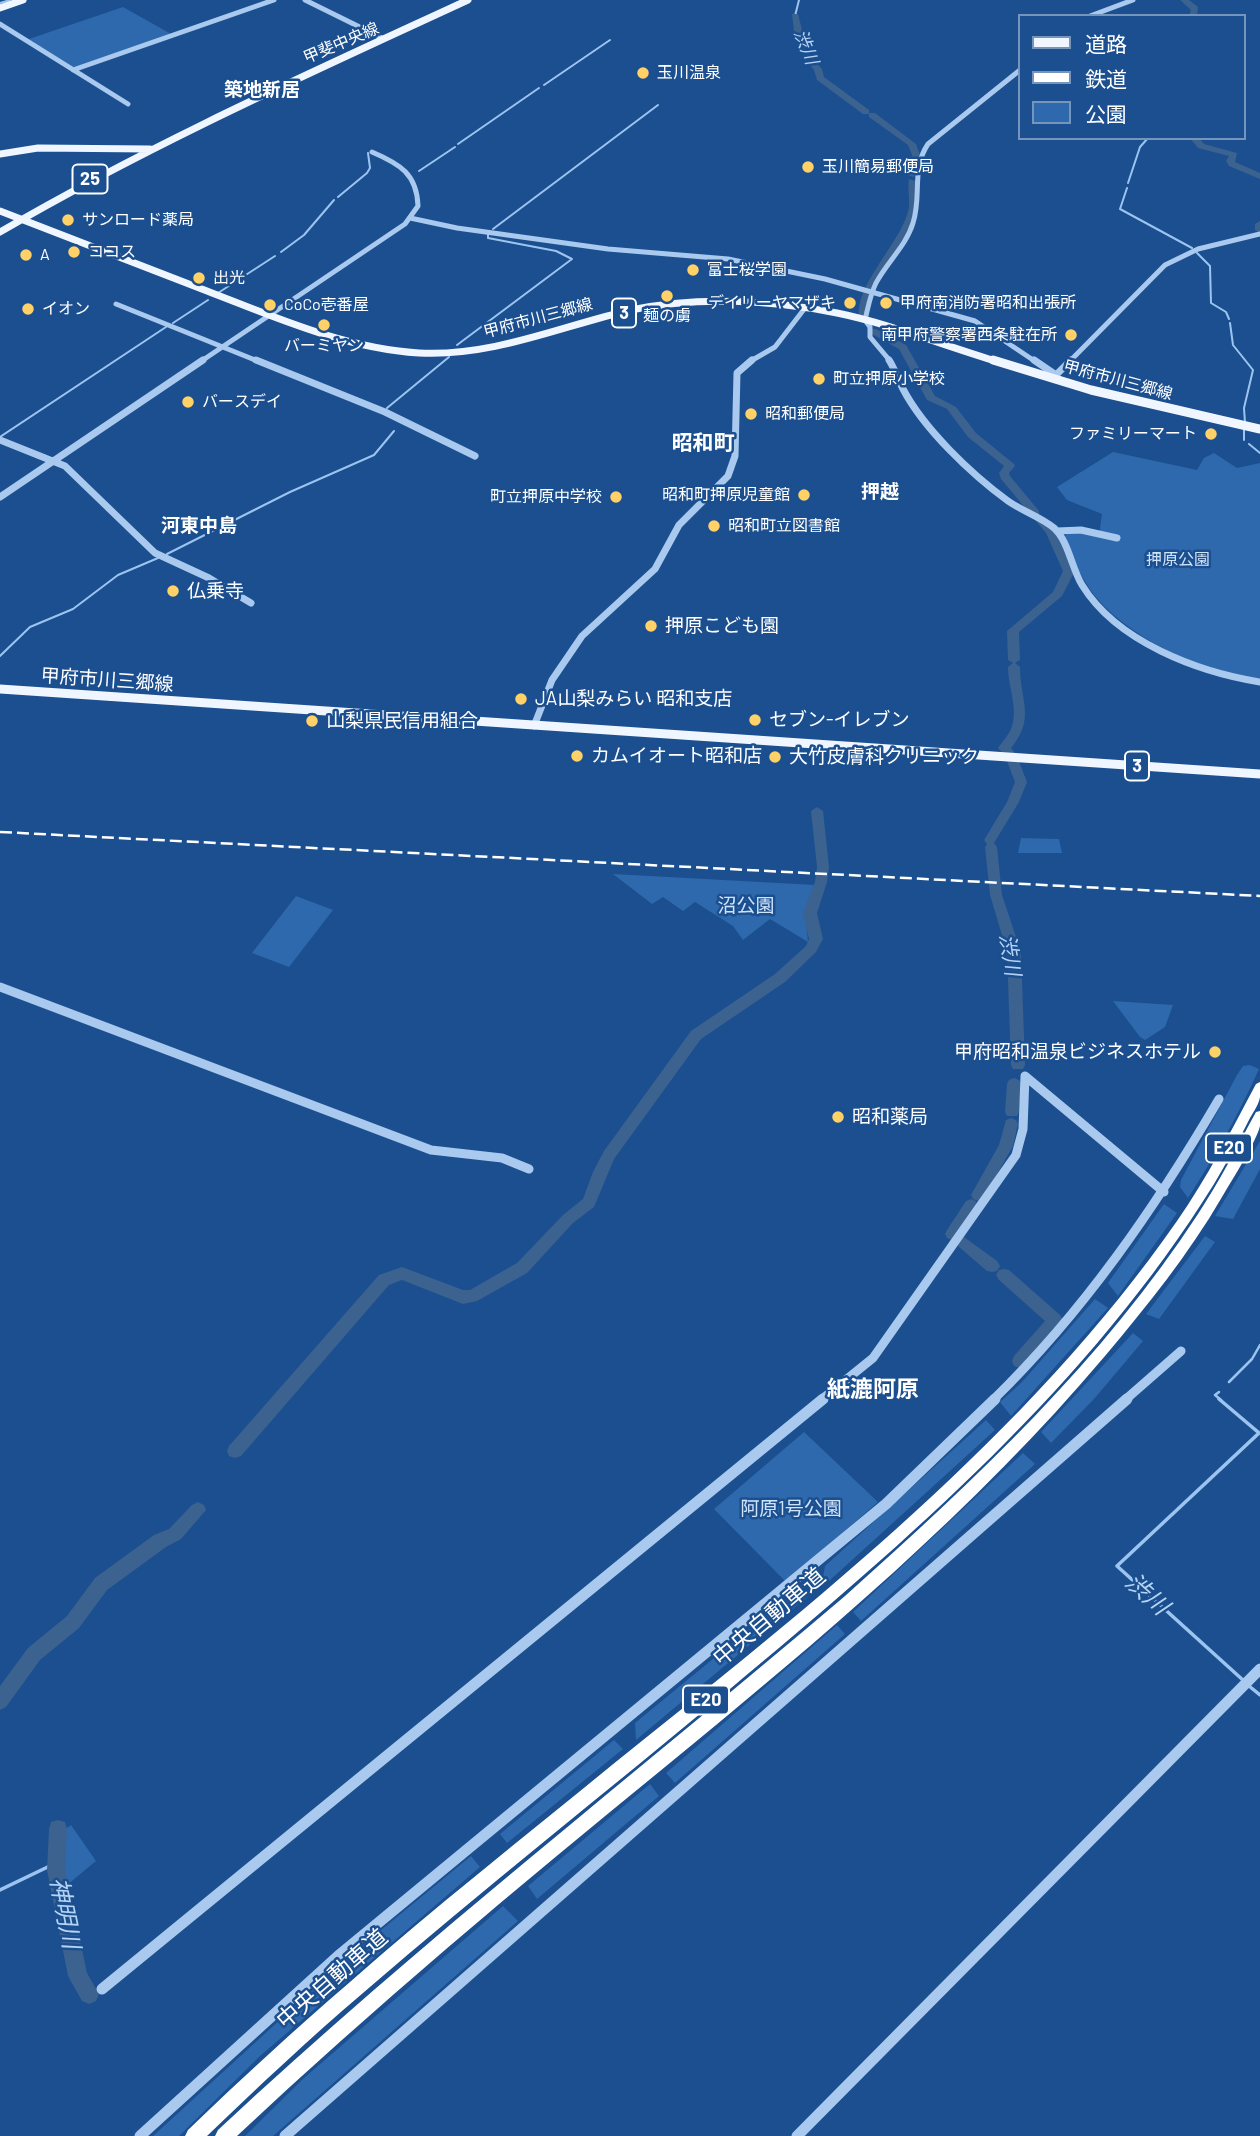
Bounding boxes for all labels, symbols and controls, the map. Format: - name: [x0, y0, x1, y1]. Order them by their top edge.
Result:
- legend: [1018, 14, 1246, 140]
- street label: 甲斐中央線: [300, 19, 382, 67]
- water label: 渋川: [789, 26, 823, 68]
- text: 道路: [1085, 31, 1127, 56]
- place label: 玉川温泉: [657, 63, 721, 83]
- marker: 玉川温泉: [635, 65, 651, 81]
- text: 鉄道: [1085, 66, 1127, 91]
- district label: 築地新居: [224, 79, 300, 101]
- text: 公園: [1085, 101, 1127, 126]
- place label: 玉川簡易郵便局: [822, 157, 934, 177]
- marker: 玉川簡易郵便局: [800, 159, 816, 175]
- road number: 25: [72, 164, 108, 194]
- place label: サンロード薬局: [82, 210, 194, 230]
- marker: サンロード薬局: [60, 212, 76, 228]
- place label: ココス: [88, 242, 136, 262]
- marker: ココス: [66, 244, 82, 260]
- place label: A: [40, 245, 50, 265]
- marker: A: [18, 247, 34, 263]
- place label: 富士桜学園: [707, 260, 787, 280]
- marker: 富士桜学園: [685, 262, 701, 278]
- place label: 出光: [213, 268, 245, 288]
- marker: 出光: [191, 270, 207, 286]
- marker: 麺の虜: [659, 288, 675, 304]
- place label: デイリーヤマザキ: [708, 293, 836, 313]
- place label: 甲府南消防署昭和出張所: [900, 293, 1076, 313]
- street label: 甲府市川三郷線: [481, 294, 595, 342]
- place label: CoCo壱番屋: [284, 295, 369, 315]
- marker: デイリーヤマザキ: [842, 295, 858, 311]
- marker: 甲府南消防署昭和出張所: [878, 295, 894, 311]
- marker: CoCo壱番屋: [262, 297, 278, 313]
- road number: 3: [612, 298, 636, 328]
- place label: イオン: [42, 299, 90, 319]
- marker: イオン: [20, 301, 36, 317]
- place label: 麺の虜: [643, 306, 691, 326]
- marker: バーミヤン: [316, 317, 332, 333]
- place label: 南甲府警察署西条駐在所: [881, 325, 1057, 345]
- marker: 南甲府警察署西条駐在所: [1063, 327, 1079, 343]
- place label: バーミヤン: [284, 336, 364, 356]
- street label: 甲府市川三郷線: [1061, 356, 1175, 404]
- place label: 町立押原小学校: [833, 369, 945, 389]
- marker: 町立押原小学校: [811, 371, 827, 387]
- place label: バースデイ: [202, 392, 282, 412]
- marker: バースデイ: [180, 394, 196, 410]
- place label: 昭和郵便局: [765, 404, 845, 424]
- marker: 昭和郵便局: [743, 406, 759, 422]
- place label: ファミリーマート: [1069, 424, 1197, 444]
- marker: ファミリーマート: [1203, 426, 1219, 442]
- district label: 昭和町: [672, 430, 734, 456]
- district label: 押越: [861, 481, 899, 503]
- place label: 昭和町押原児童館: [662, 485, 790, 505]
- place label: 町立押原中学校: [490, 487, 602, 507]
- marker: 昭和町押原児童館: [796, 487, 812, 503]
- marker: 町立押原中学校: [608, 489, 624, 505]
- district label: 河東中島: [161, 515, 237, 537]
- place label: 昭和町立図書館: [728, 516, 840, 536]
- marker: 昭和町立図書館: [706, 518, 722, 534]
- park label: 押原公園: [1146, 550, 1210, 570]
- place label: 仏乗寺: [187, 580, 244, 602]
- marker: 仏乗寺: [165, 583, 181, 599]
- place label: 押原こども園: [665, 615, 779, 637]
- marker: 押原こども園: [643, 618, 659, 634]
- street label: 甲府市川三郷線: [40, 664, 174, 696]
- place label: JA山梨みらい 昭和支店: [535, 688, 732, 710]
- marker: JA山梨みらい 昭和支店: [513, 691, 529, 707]
- place label: セブン-イレブン: [769, 709, 909, 731]
- place label: 山梨県民信用組合: [326, 710, 478, 732]
- marker: セブン-イレブン: [747, 712, 763, 728]
- marker: 山梨県民信用組合: [304, 713, 320, 729]
- place label: カムイオート昭和店: [591, 745, 762, 767]
- place label: 大竹皮膚科クリニック: [789, 746, 979, 768]
- marker: カムイオート昭和店: [569, 748, 585, 764]
- marker: 大竹皮膚科クリニック: [767, 749, 783, 765]
- road number: 3: [1125, 752, 1149, 780]
- park label: 沼公園: [718, 895, 774, 917]
- water label: 渋川: [994, 932, 1026, 978]
- place label: 甲府昭和温泉ビジネスホテル: [954, 1041, 1201, 1063]
- marker: 甲府昭和温泉ビジネスホテル: [1207, 1044, 1223, 1060]
- place label: 昭和薬局: [852, 1106, 928, 1128]
- marker: 昭和薬局: [830, 1109, 846, 1125]
- road number: E20: [1206, 1134, 1252, 1162]
- district label: 紙漉阿原: [827, 1375, 919, 1403]
- park label: 阿原1号公園: [740, 1498, 842, 1520]
- street label: 中央自動車道: [707, 1562, 831, 1672]
- water label: 渋川: [1120, 1567, 1174, 1621]
- road number: E20: [683, 1686, 729, 1714]
- water label: 神明川: [44, 1875, 86, 1951]
- street label: 中央自動車道: [271, 1923, 393, 2035]

